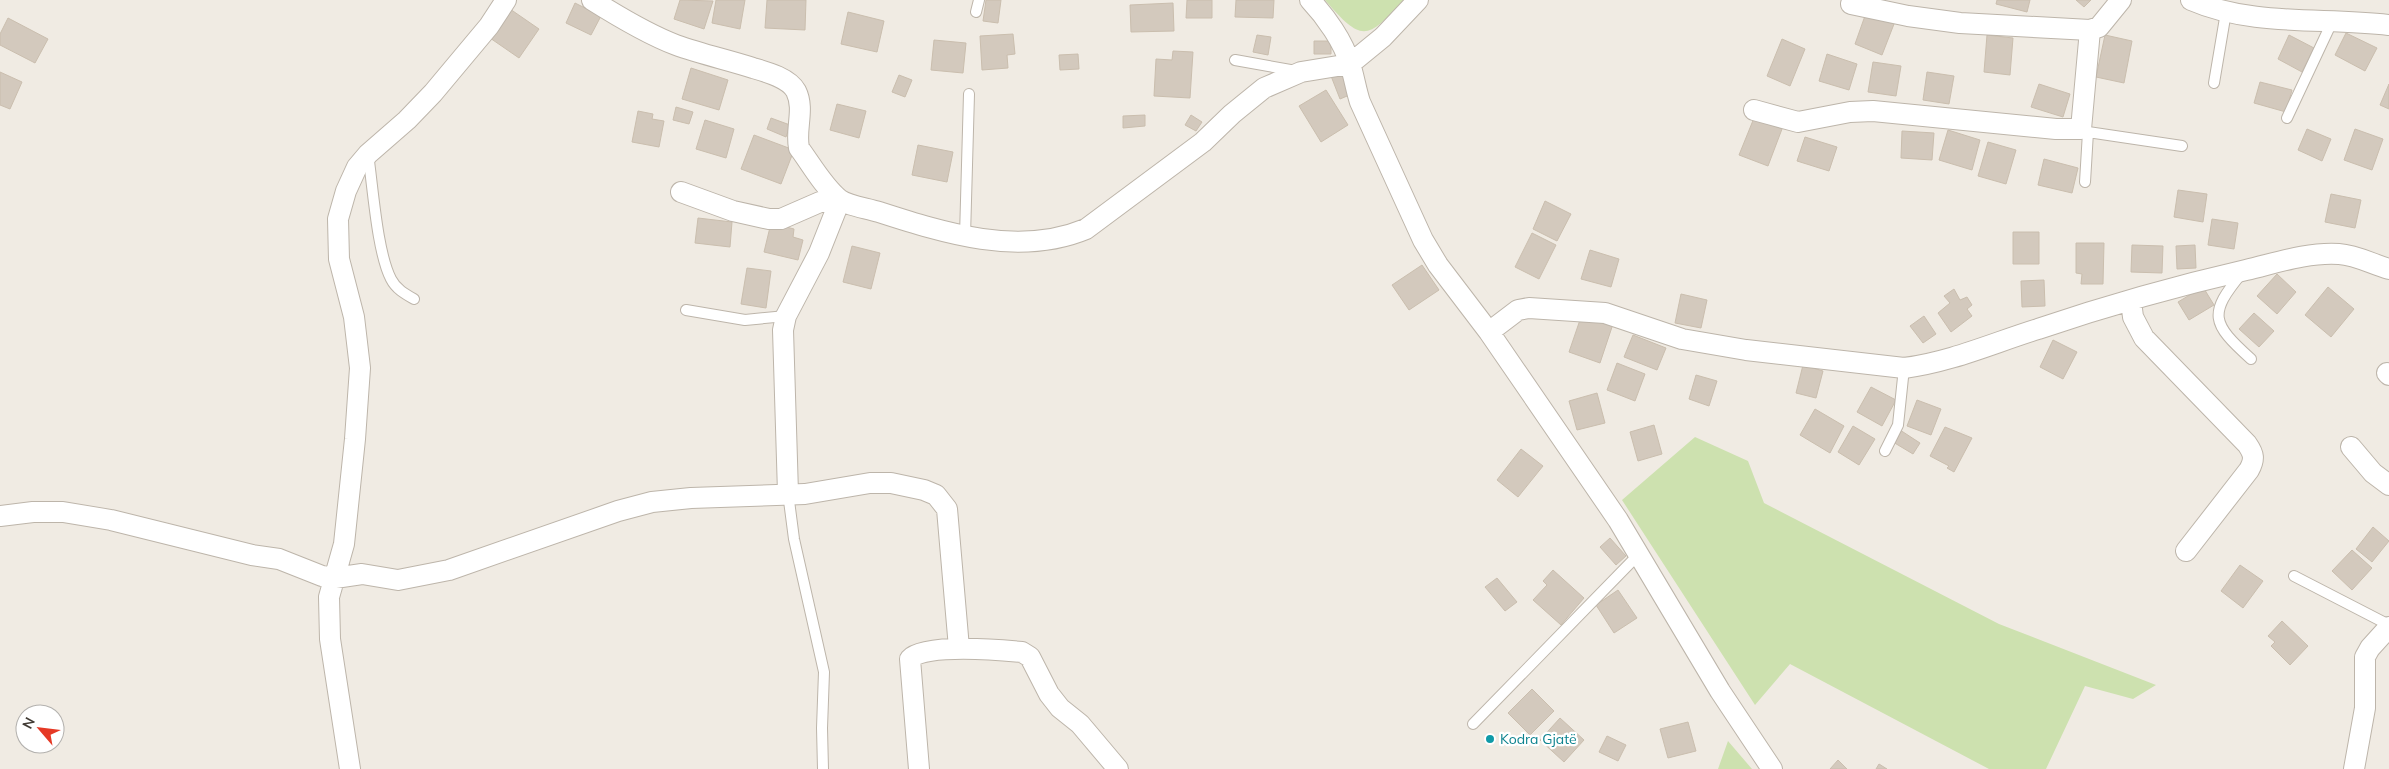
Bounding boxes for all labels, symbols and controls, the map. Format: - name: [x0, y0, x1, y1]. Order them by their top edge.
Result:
- north arrow: [15, 704, 65, 754]
- text: N: [18, 714, 39, 732]
- place label: Kodra Gjatë: [1500, 730, 1577, 748]
- marker: Kodra Gjatë: [1484, 733, 1496, 745]

